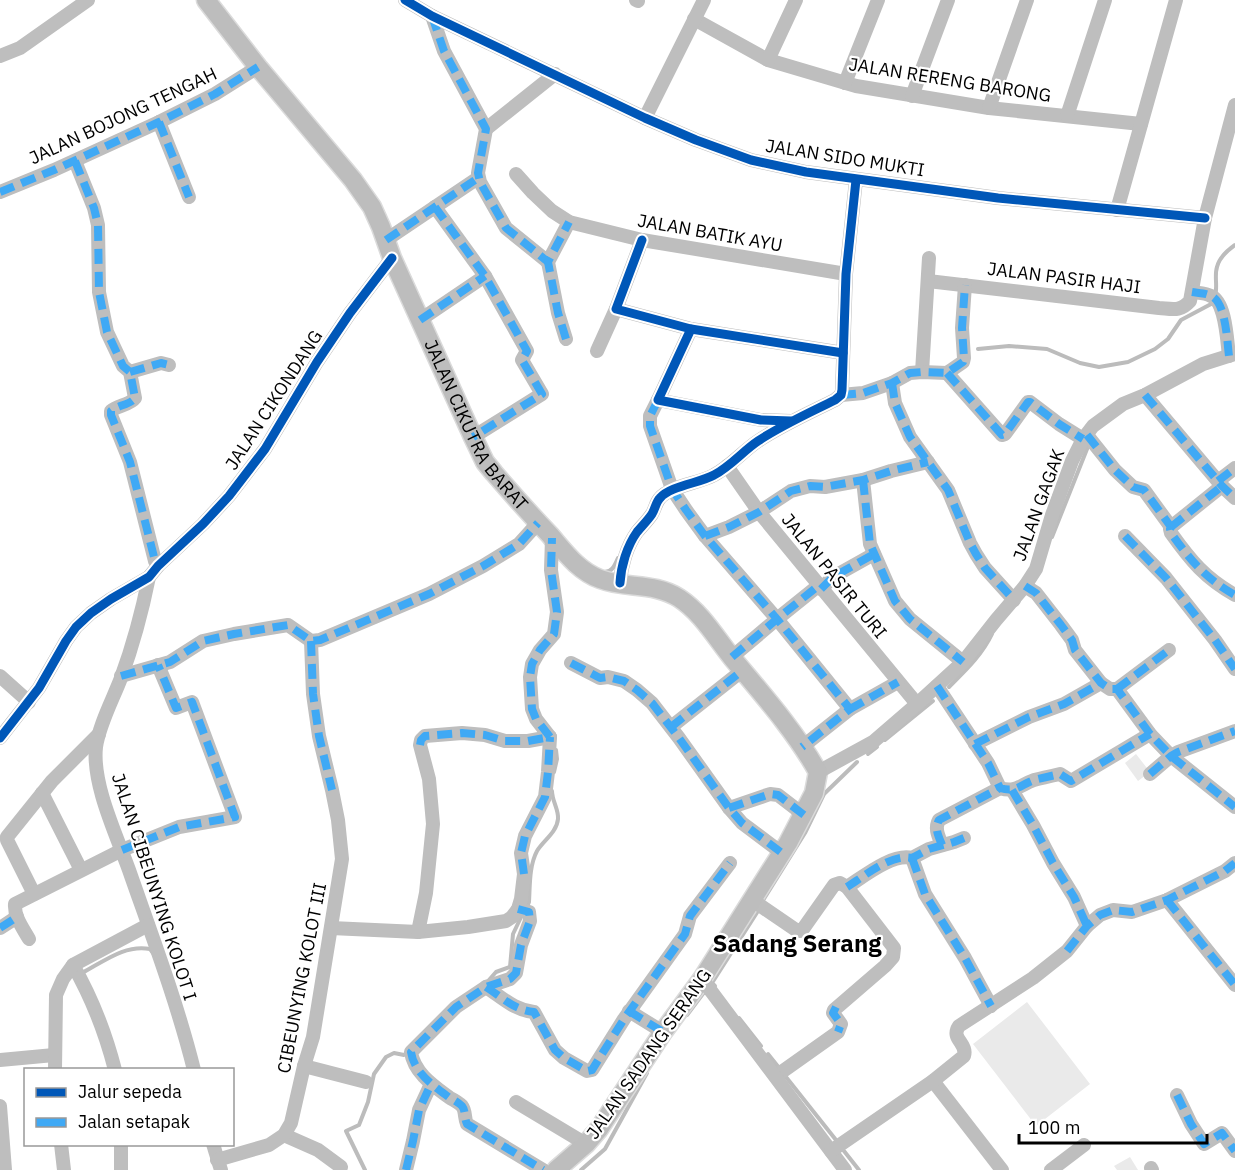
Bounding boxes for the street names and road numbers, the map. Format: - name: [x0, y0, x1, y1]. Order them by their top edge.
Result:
- street label: JALAN RERENG BARONG: [847, 52, 1053, 107]
- street label: JALAN BOJONG TENGAH: [25, 62, 220, 169]
- street label: JALAN SIDO MUKTI: [764, 134, 926, 181]
- street label: JALAN BATIK AYU: [636, 208, 784, 257]
- street label: JALAN PASIR HAJI: [986, 257, 1142, 298]
- street label: JALAN CIKONDANG: [220, 326, 327, 474]
- street label: JALAN CIKUTRA BARAT: [419, 336, 533, 515]
- street label: JALAN GAGAK: [1008, 445, 1070, 564]
- street label: JALAN PASIR TURI: [777, 508, 892, 643]
- street label: JALAN CIBEUNYING KOLOT I: [107, 770, 202, 1003]
- street label: CIBEUNYING KOLOT III: [272, 881, 331, 1075]
- street label: JALAN SADANG SERANG: [581, 964, 716, 1143]

